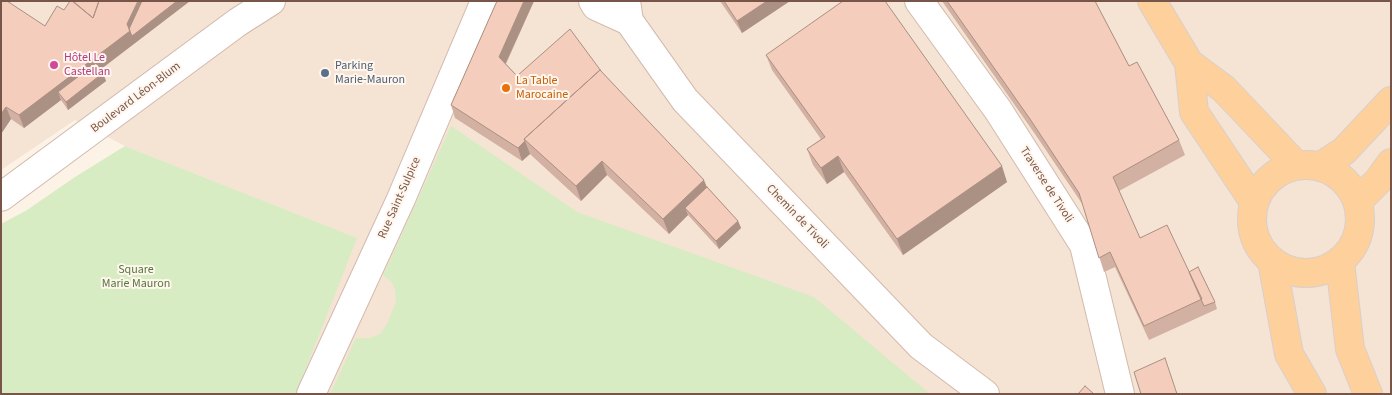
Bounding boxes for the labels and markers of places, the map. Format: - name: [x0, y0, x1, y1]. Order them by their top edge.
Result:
- place label: Hôtel Le Castellan: [64, 51, 110, 79]
- marker: Hôtel Le Castellan: [48, 59, 60, 71]
- place label: Parking Marie-Mauron: [335, 59, 405, 87]
- marker: Parking Marie-Mauron: [319, 67, 331, 79]
- place label: La Table Marocaine: [516, 74, 568, 102]
- marker: La Table Marocaine: [500, 82, 512, 94]

